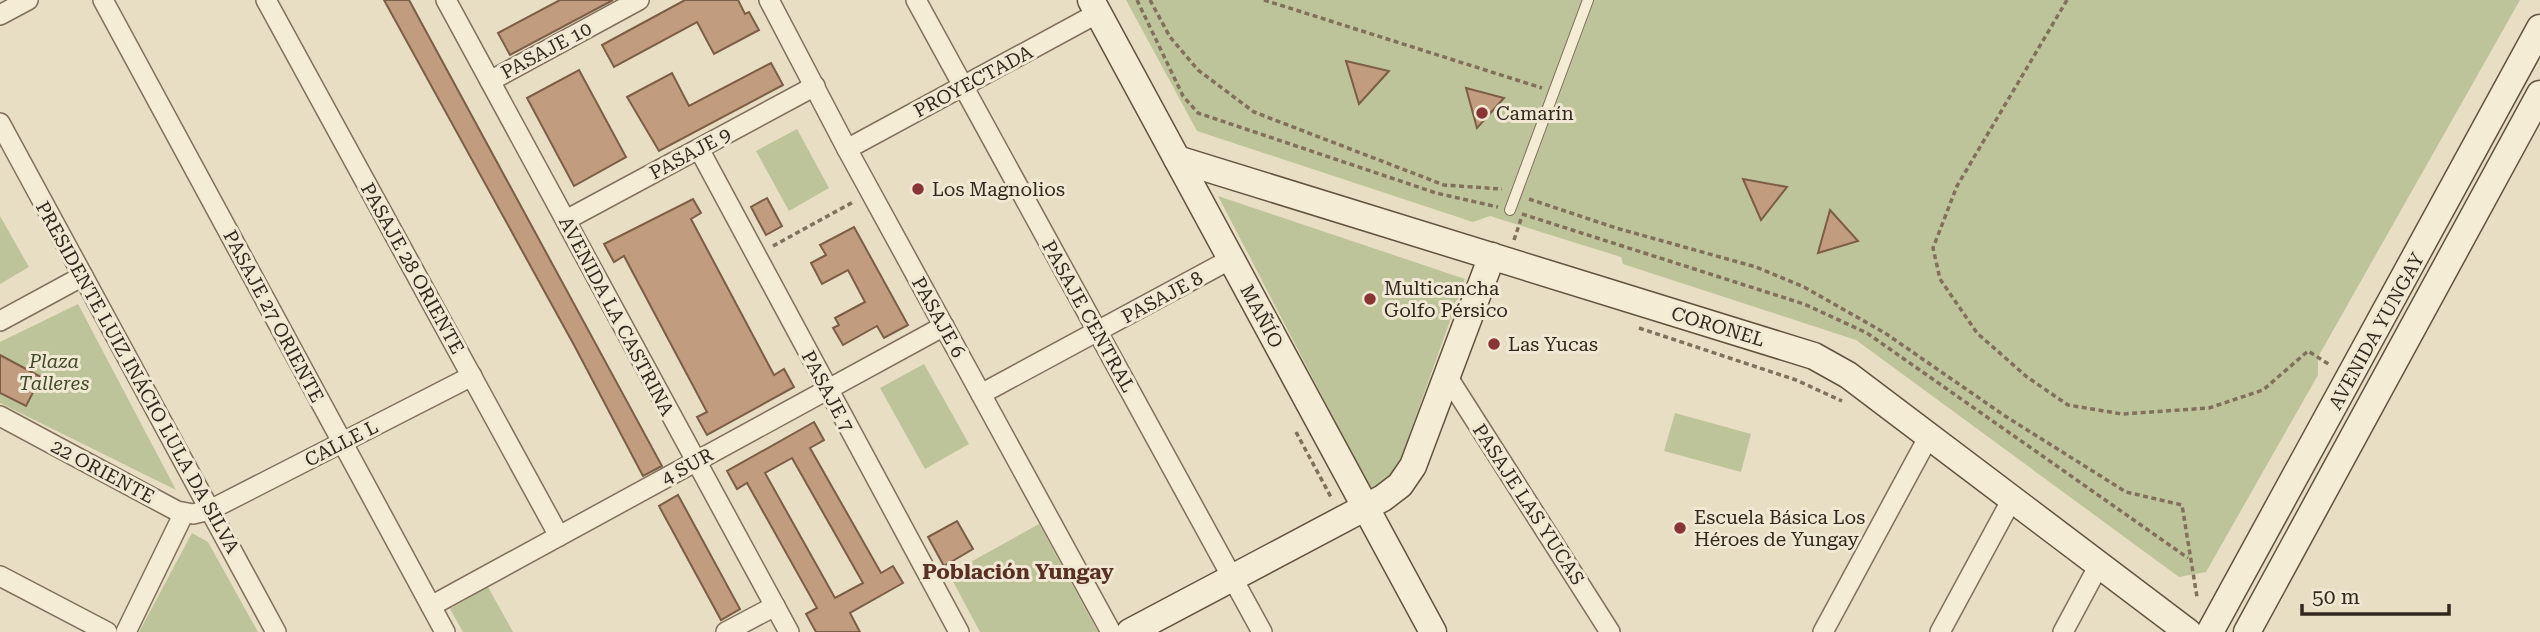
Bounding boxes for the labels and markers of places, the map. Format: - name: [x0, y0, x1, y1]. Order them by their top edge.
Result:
- place label: Camarín: [1496, 102, 1574, 125]
- marker: Camarín: [1474, 105, 1490, 121]
- place label: Los Magnolios: [932, 178, 1065, 201]
- marker: Los Magnolios: [910, 181, 926, 197]
- place label: Multicancha Golfo Pérsico: [1384, 277, 1508, 322]
- marker: Multicancha Golfo Pérsico: [1362, 291, 1378, 307]
- place label: Las Yucas: [1508, 333, 1598, 356]
- marker: Las Yucas: [1486, 336, 1502, 352]
- place label: Escuela Básica Los Héroes de Yungay: [1694, 506, 1865, 551]
- marker: Escuela Básica Los Héroes de Yungay: [1672, 520, 1688, 536]

